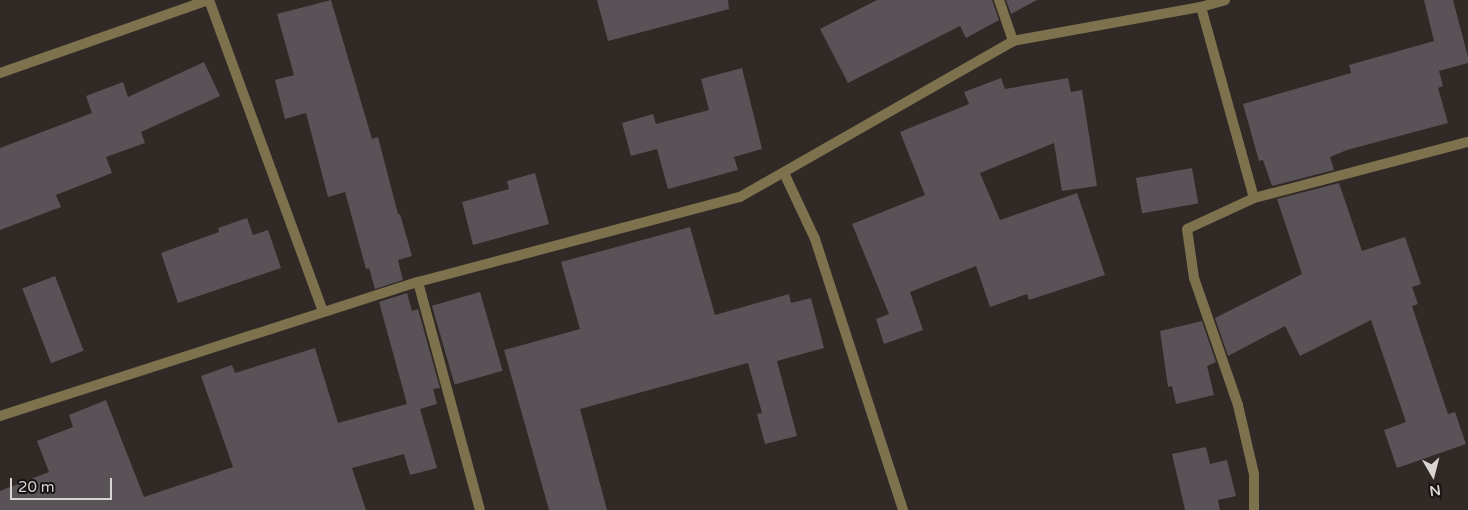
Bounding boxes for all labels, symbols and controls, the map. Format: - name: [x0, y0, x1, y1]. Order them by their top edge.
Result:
- north arrow: [1408, 450, 1458, 500]
- scale bar: [12, 468, 115, 500]
- text: 20 m: [18, 478, 55, 496]
- text: N: [1428, 481, 1442, 500]

